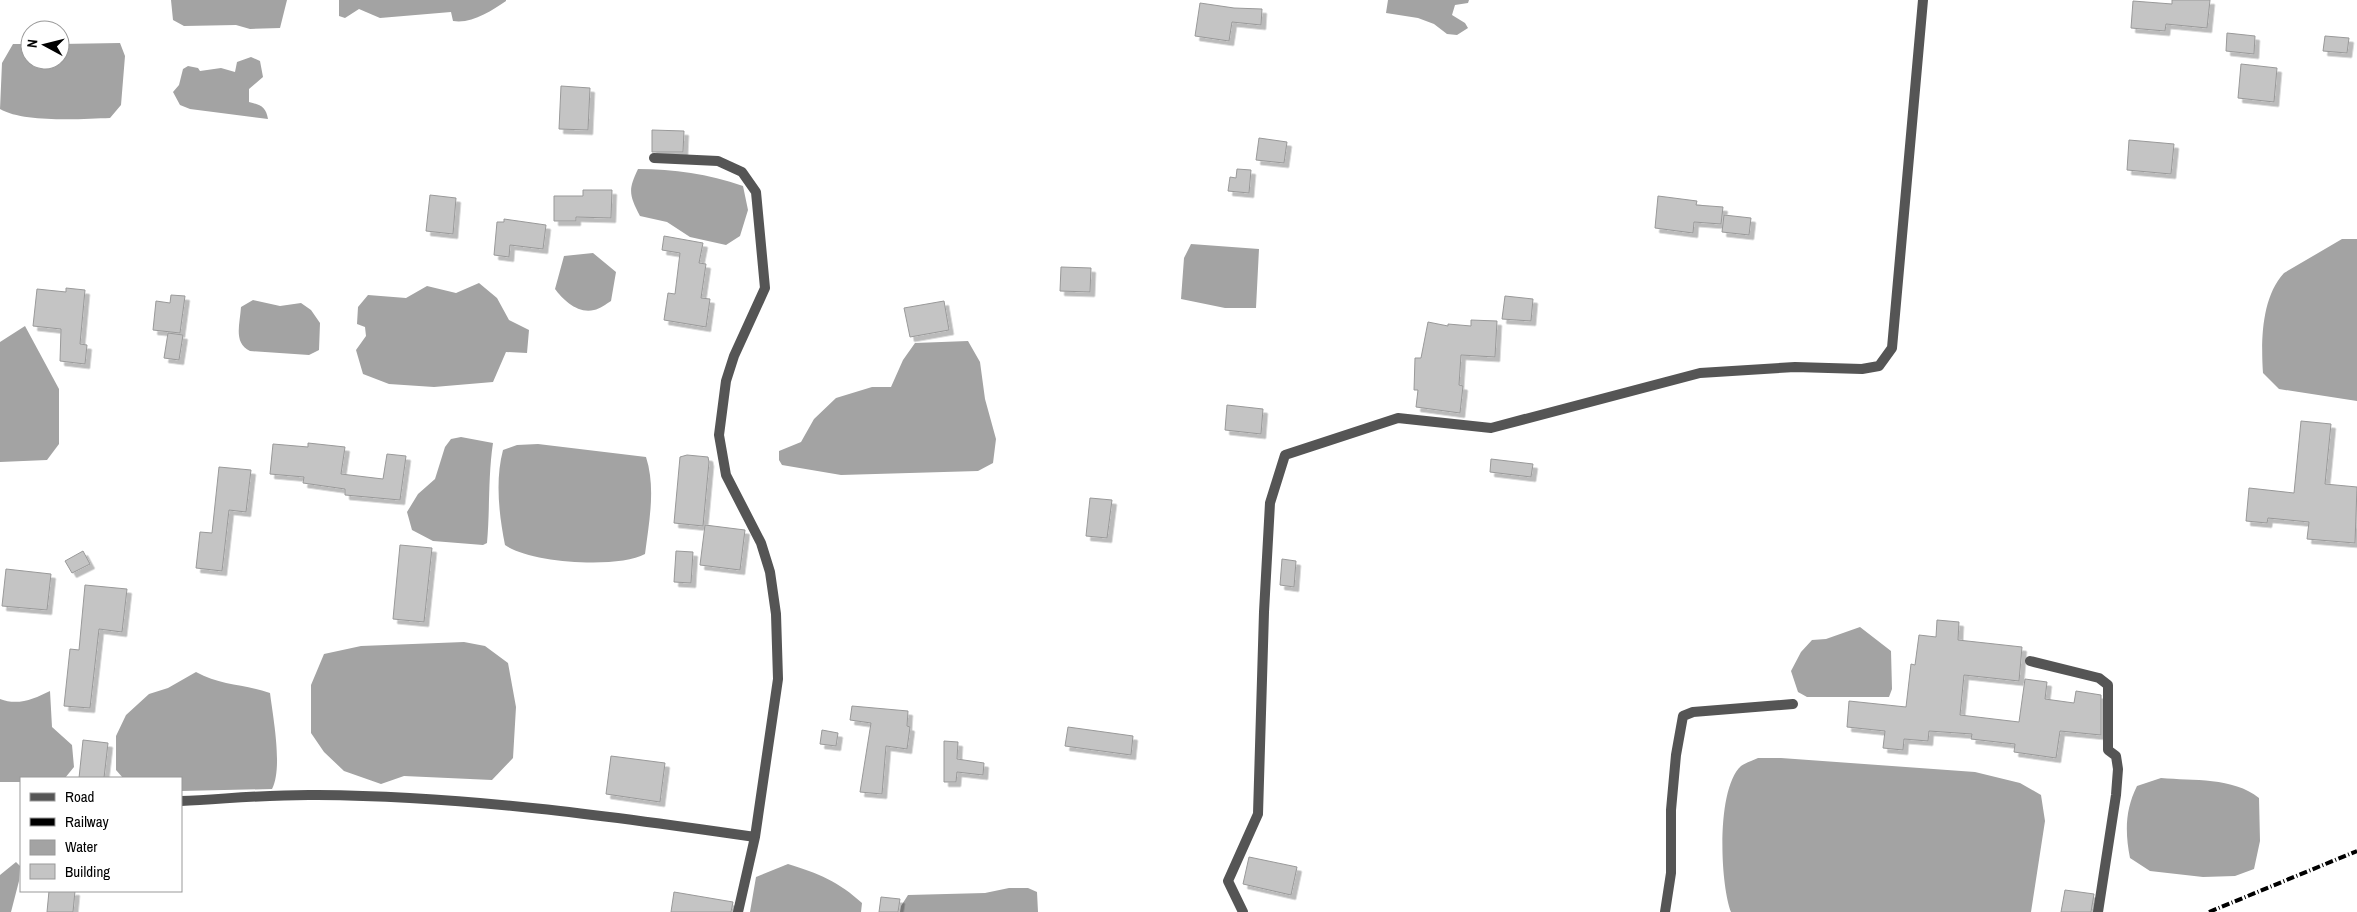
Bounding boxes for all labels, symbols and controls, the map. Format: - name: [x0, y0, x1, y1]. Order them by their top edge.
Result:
- north arrow: [20, 20, 70, 70]
- text: N: [23, 38, 42, 49]
- legend: [20, 777, 182, 892]
- text: Road: [65, 786, 94, 807]
- text: Railway: [65, 811, 110, 832]
- text: Water: [65, 836, 97, 857]
- text: Building: [65, 861, 110, 882]

